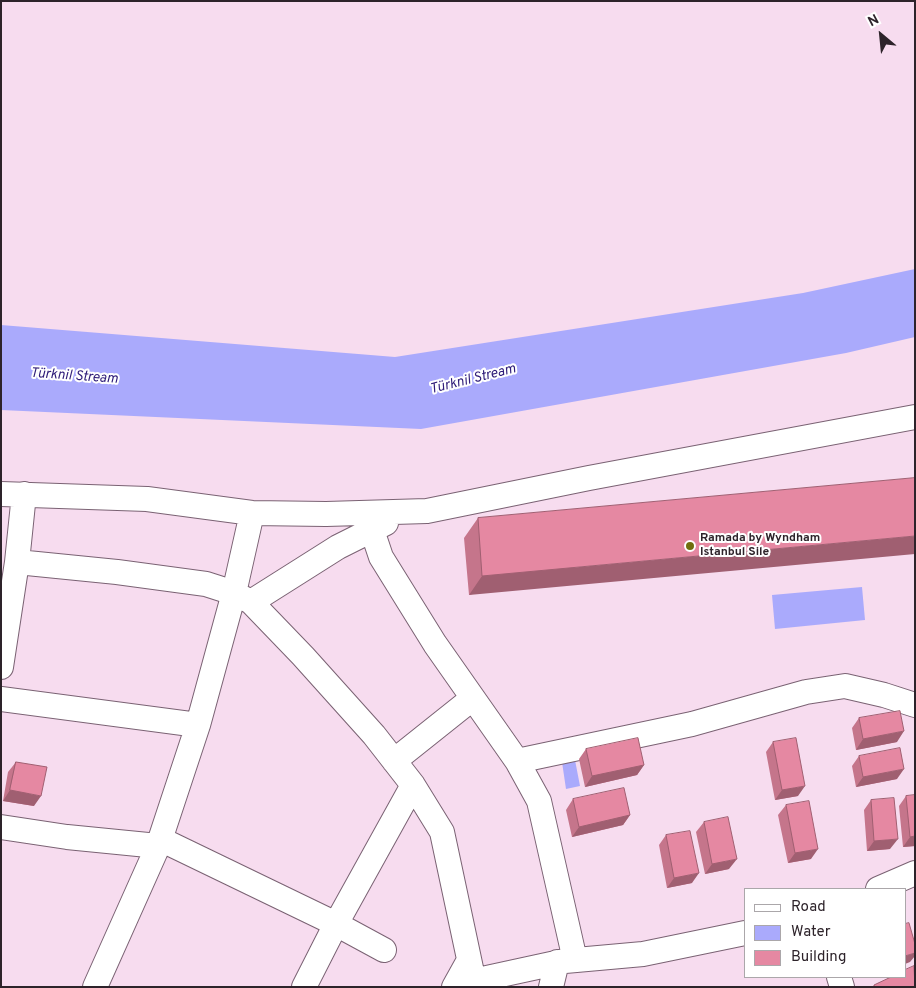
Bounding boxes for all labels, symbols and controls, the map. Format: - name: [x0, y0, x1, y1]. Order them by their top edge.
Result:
- north arrow: [856, 10, 906, 60]
- text: N: [865, 11, 882, 31]
- water label: Türknil Stream: [428, 361, 518, 399]
- water label: Türknil Stream: [30, 366, 118, 388]
- place label: Ramada by Wyndham Istanbul Sile: [700, 532, 820, 560]
- marker: Ramada by Wyndham Istanbul Sile: [684, 540, 696, 552]
- legend: [744, 888, 906, 978]
- text: Road: [791, 898, 826, 917]
- text: Water: [791, 923, 830, 942]
- text: Building: [791, 948, 846, 967]

